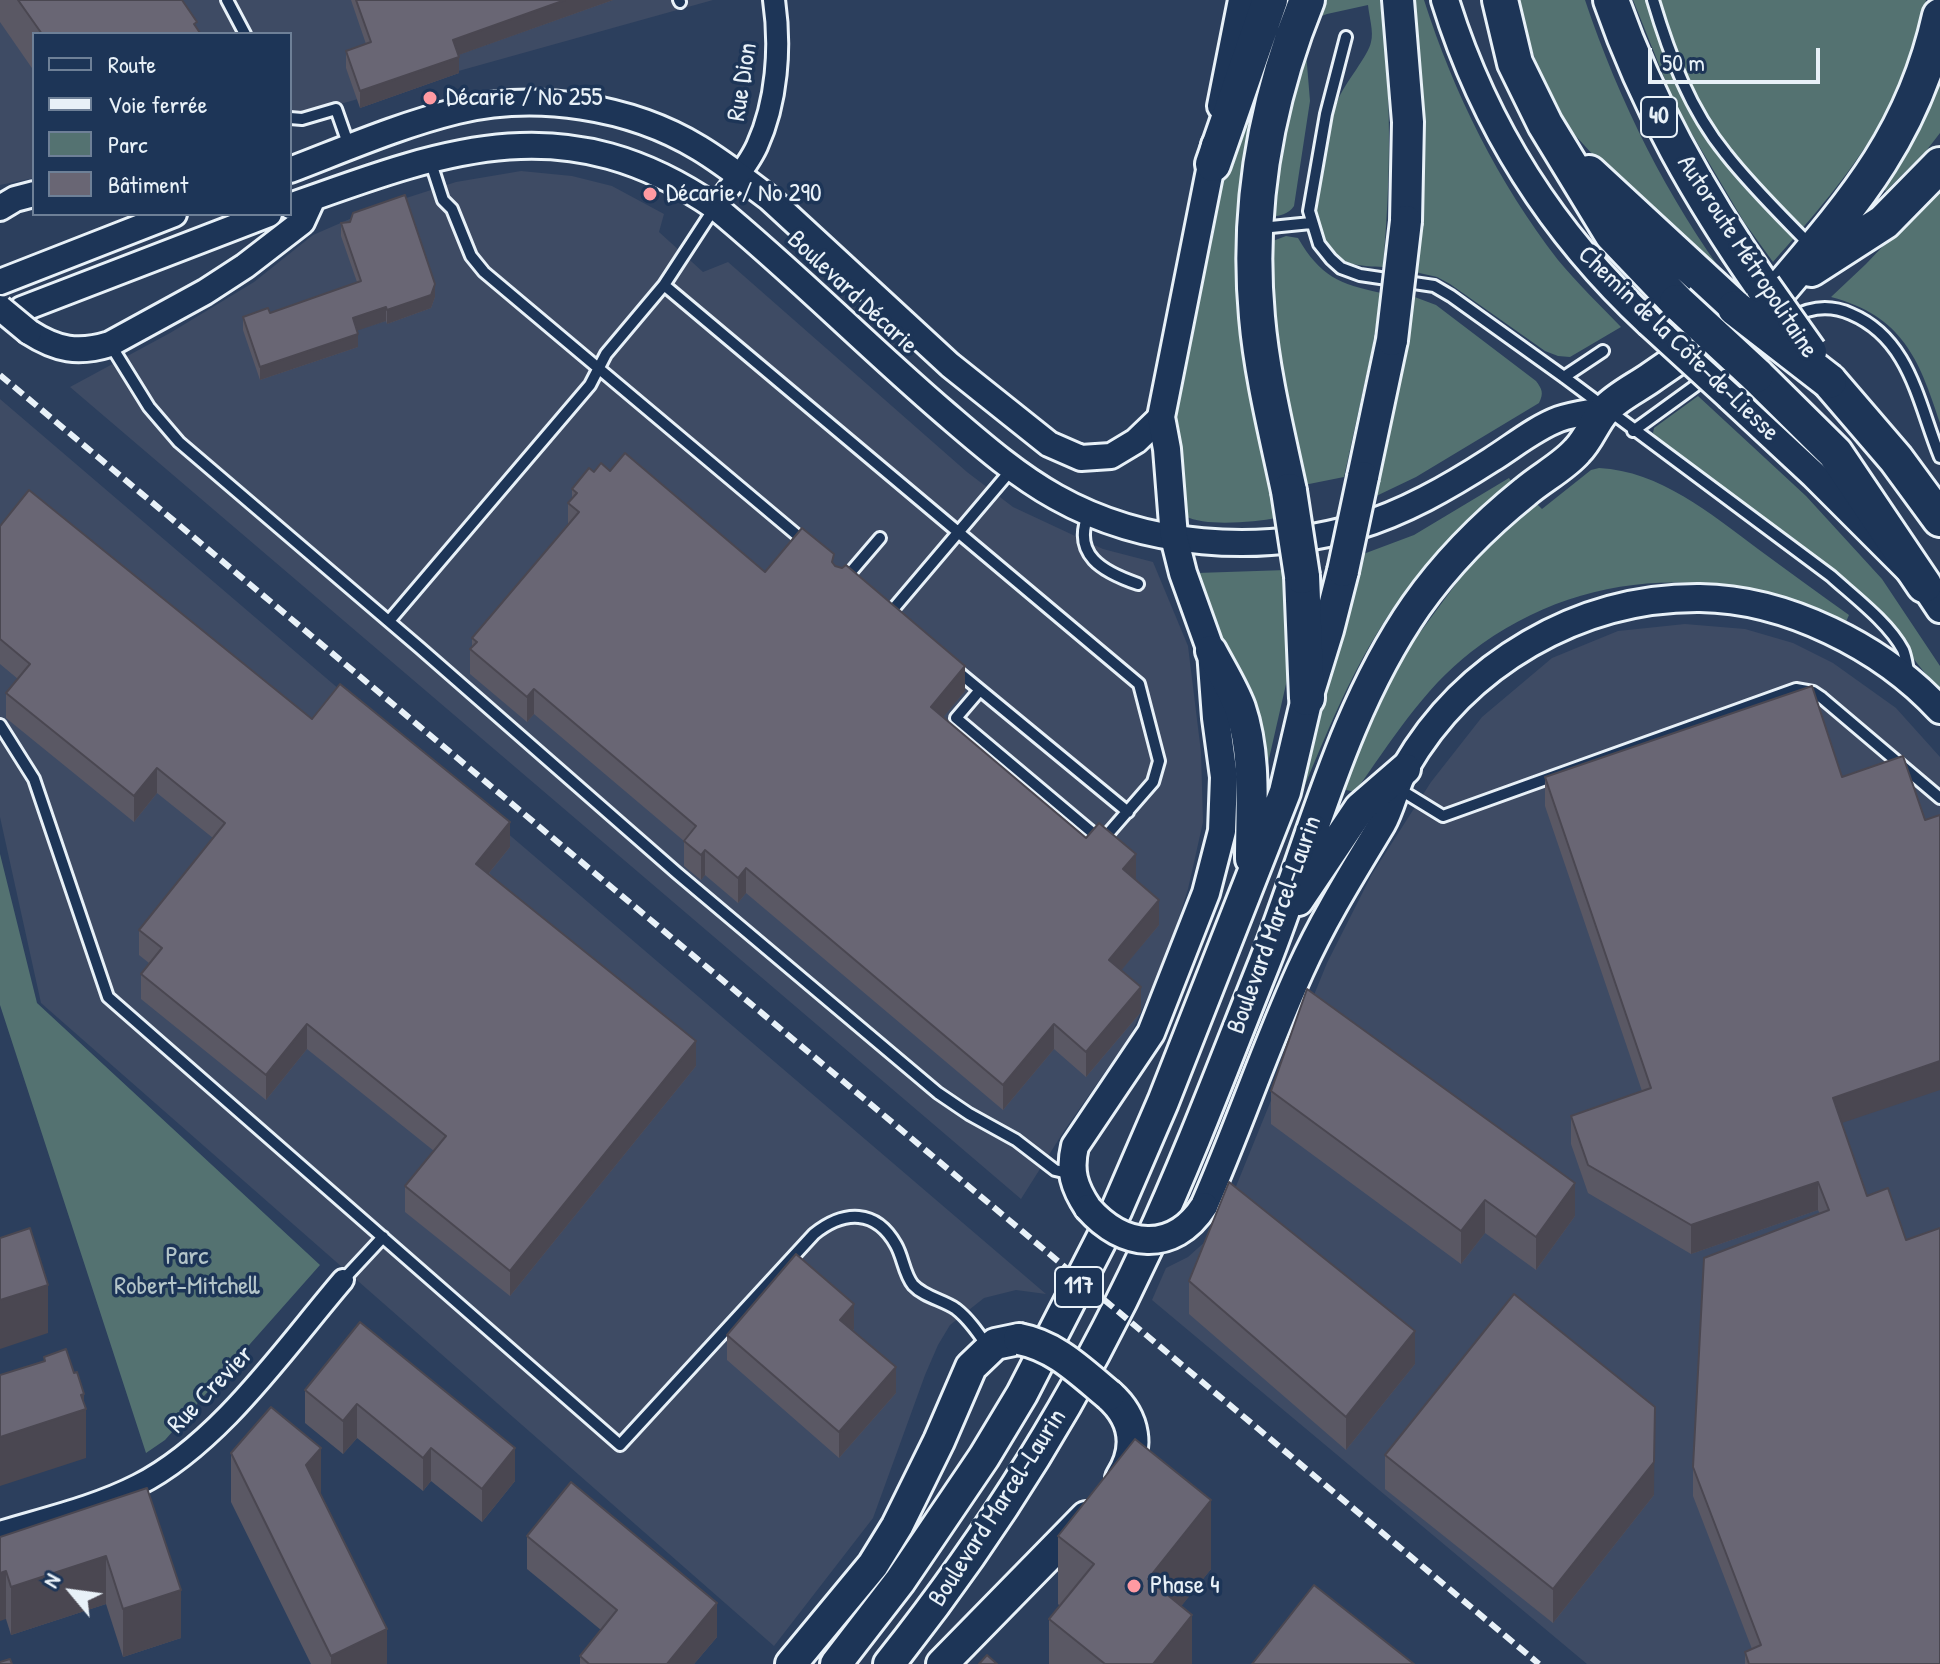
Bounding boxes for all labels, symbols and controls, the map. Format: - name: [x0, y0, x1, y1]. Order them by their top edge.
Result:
- legend: [32, 32, 292, 216]
- scale bar: [1652, 32, 1824, 82]
- street label: Rue Dion: [721, 41, 765, 123]
- text: 50 m: [1662, 46, 1705, 78]
- text: Route: [108, 48, 156, 80]
- place label: Décarie / No 255: [446, 82, 603, 114]
- text: Voie ferrée: [108, 88, 207, 120]
- marker: Décarie / No 255: [421, 89, 439, 107]
- road number: 40: [1641, 97, 1677, 137]
- text: Parc: [108, 128, 148, 160]
- street label: Autoroute Métropolitaine: [1670, 150, 1824, 364]
- text: Bâtiment: [108, 168, 188, 200]
- place label: Décarie / No 290: [666, 178, 822, 210]
- marker: Décarie / No 290: [641, 185, 659, 203]
- street label: Boulevard Décarie: [780, 225, 924, 361]
- street label: Chemin de la Côte-de-Liesse: [1571, 240, 1785, 448]
- street label: Boulevard Marcel-Laurin: [1221, 812, 1329, 1038]
- park label: Parc Robert-Mitchell: [114, 1241, 260, 1302]
- road number: 117: [1055, 1267, 1103, 1307]
- street label: Rue Crevier: [162, 1340, 260, 1440]
- street label: Boulevard Marcel-Laurin: [922, 1403, 1074, 1613]
- north arrow: [32, 1552, 112, 1632]
- text: N: [35, 1568, 67, 1593]
- place label: Phase 4: [1150, 1570, 1220, 1602]
- marker: Phase 4: [1125, 1577, 1143, 1595]

